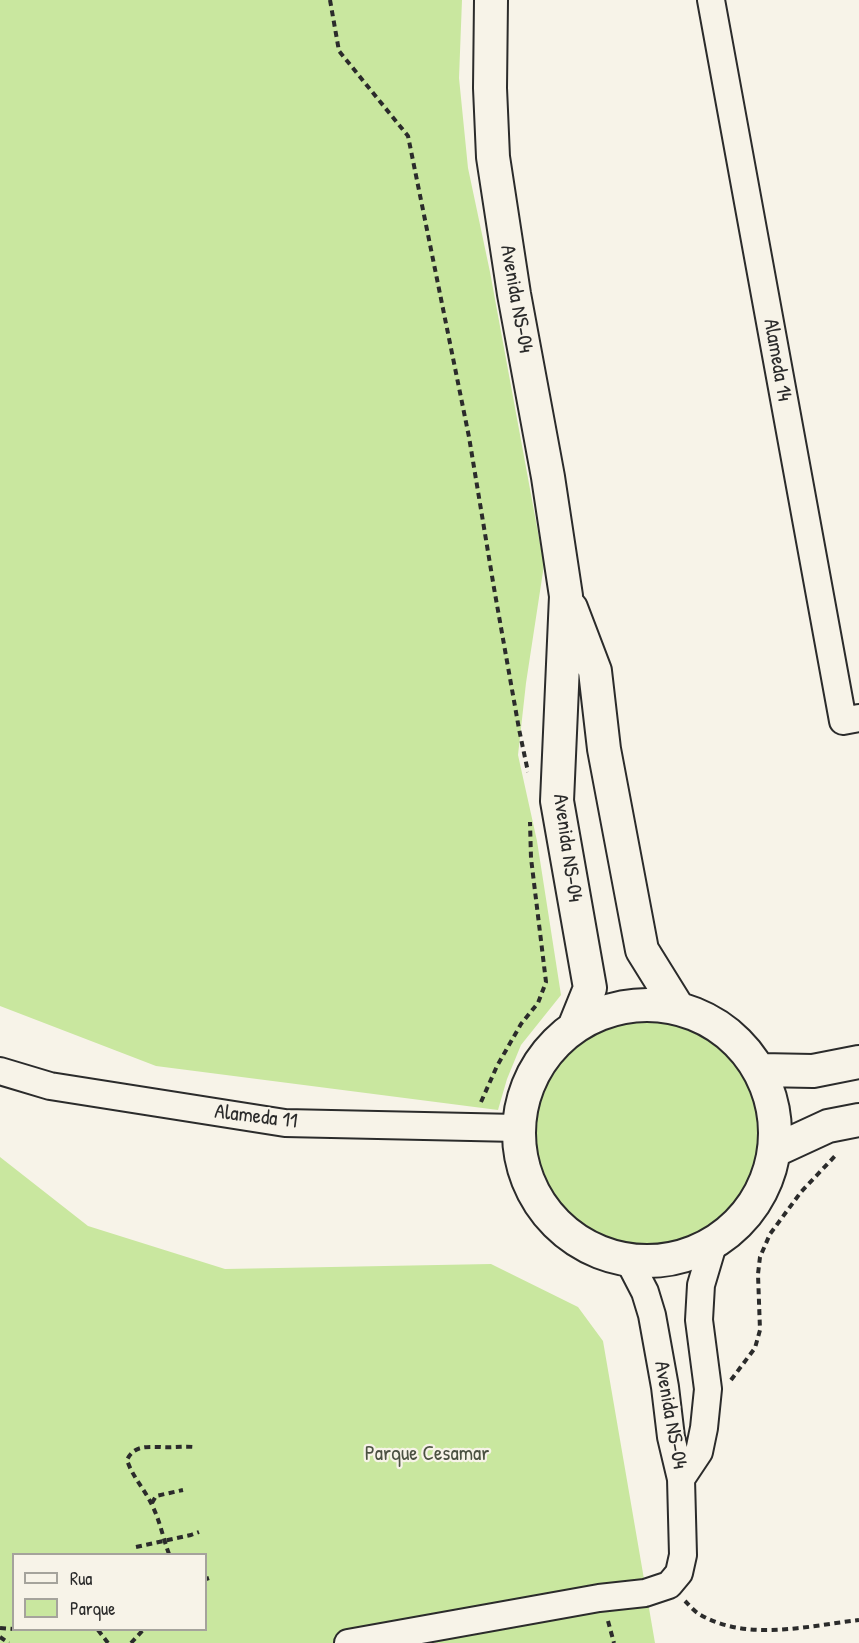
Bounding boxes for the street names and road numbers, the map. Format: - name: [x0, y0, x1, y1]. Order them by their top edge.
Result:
- street label: Avenida NS-04: [494, 243, 538, 355]
- street label: Alameda 14: [757, 317, 797, 403]
- street label: Avenida NS-04: [547, 792, 587, 904]
- street label: Alameda 11: [213, 1099, 299, 1135]
- street label: Avenida NS-04: [648, 1359, 692, 1471]

